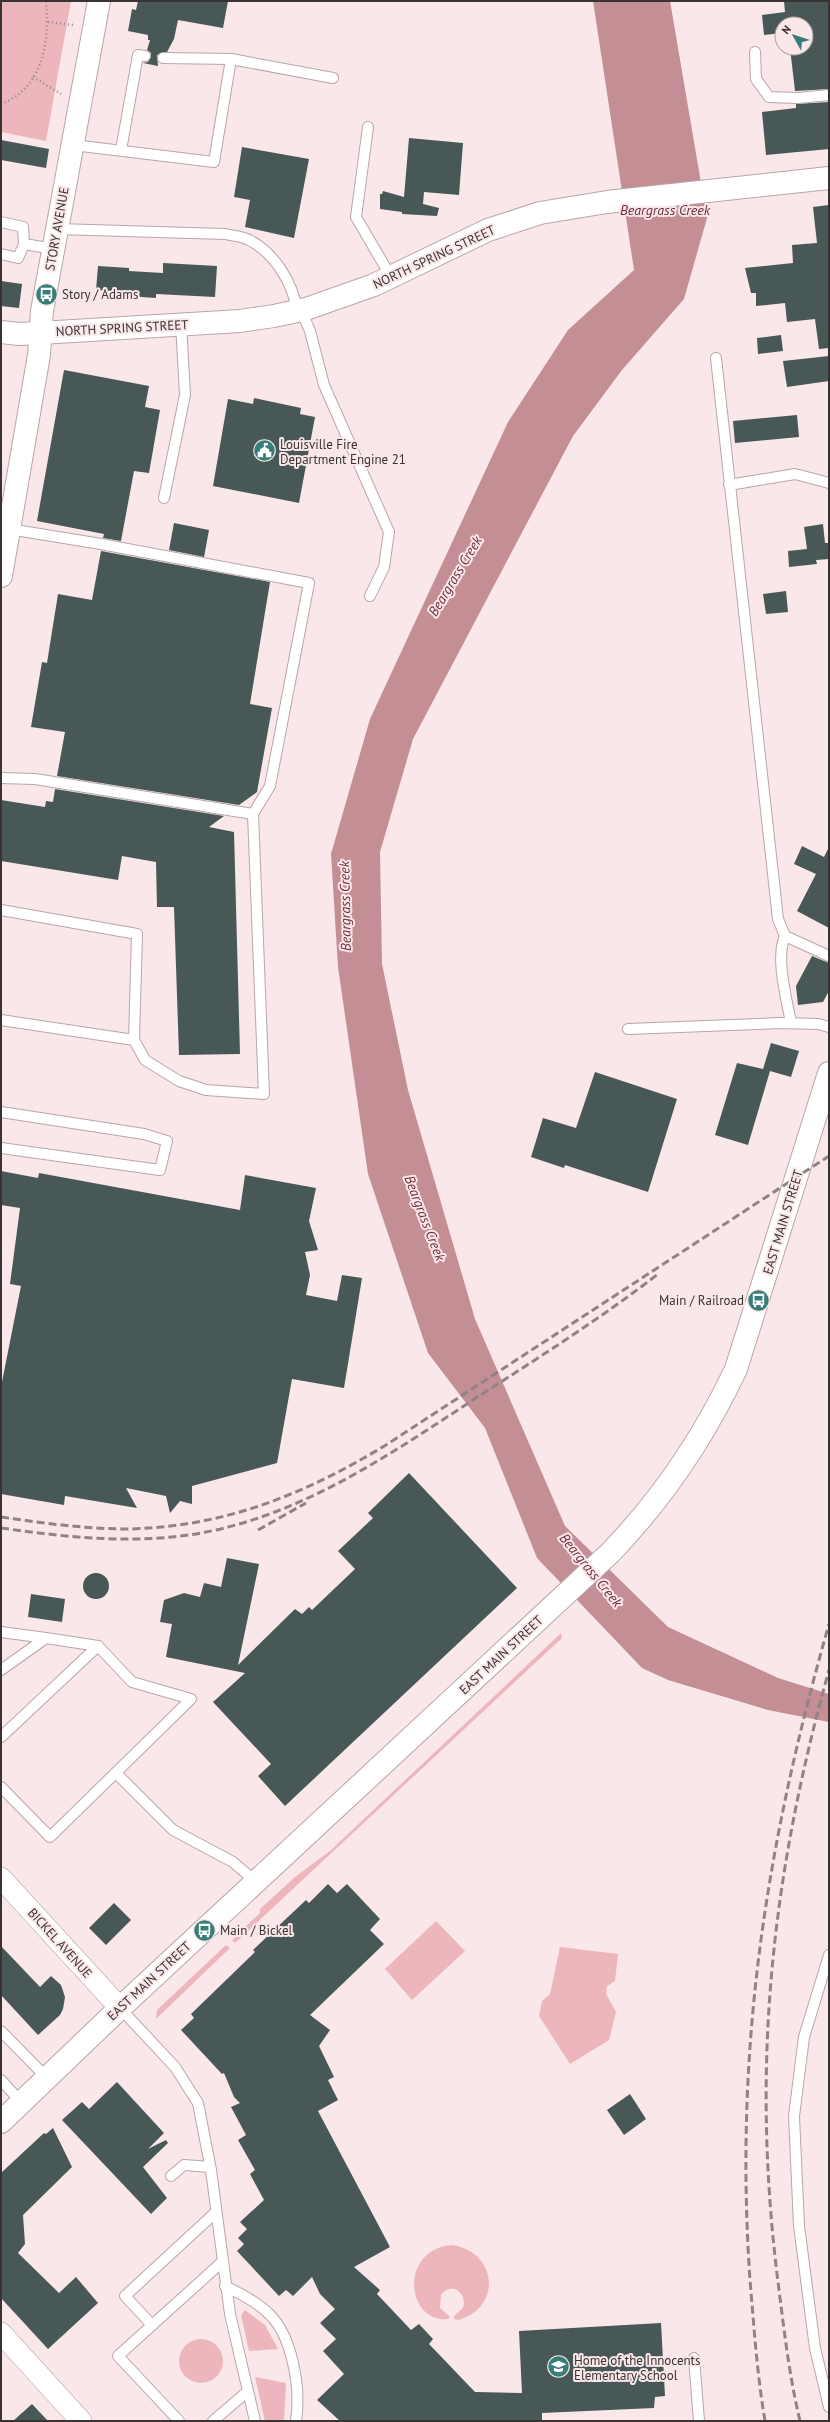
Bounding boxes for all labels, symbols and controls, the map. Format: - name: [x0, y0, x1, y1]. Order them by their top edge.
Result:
- north arrow: [774, 16, 814, 56]
- text: N: [779, 22, 794, 37]
- street label: STORY AVENUE: [41, 186, 73, 272]
- water label: Beargrass Creek: [620, 201, 711, 219]
- street label: NORTH SPRING STREET: [370, 221, 498, 293]
- bus stop icon: Story / Adams: [33, 281, 59, 307]
- place label: Story / Adams: [62, 286, 138, 303]
- street label: NORTH SPRING STREET: [55, 316, 189, 340]
- place label: Louisville Fire Department Engine 21: [280, 436, 406, 468]
- public building icon: Louisville Fire Department Engine 21: [251, 438, 277, 464]
- water label: Beargrass Creek: [424, 532, 486, 619]
- water label: Beargrass Creek: [335, 860, 355, 951]
- street label: EAST MAIN STREET: [759, 1168, 807, 1276]
- water label: Beargrass Creek: [400, 1173, 450, 1264]
- bus stop icon: Main / Railroad: [746, 1287, 772, 1313]
- place label: Main / Railroad: [659, 1292, 744, 1309]
- water label: Beargrass Creek: [556, 1529, 627, 1611]
- street label: EAST MAIN STREET: [456, 1612, 546, 1698]
- street label: BICKEL AVENUE: [24, 1904, 96, 1982]
- bus stop icon: Main / Bickel: [191, 1917, 217, 1943]
- place label: Main / Bickel: [220, 1922, 292, 1939]
- street label: EAST MAIN STREET: [104, 1938, 194, 2024]
- place label: Home of the Innocents Elementary School: [574, 2352, 701, 2384]
- school or university icon: Home of the Innocents Elementary School: [545, 2354, 571, 2380]

